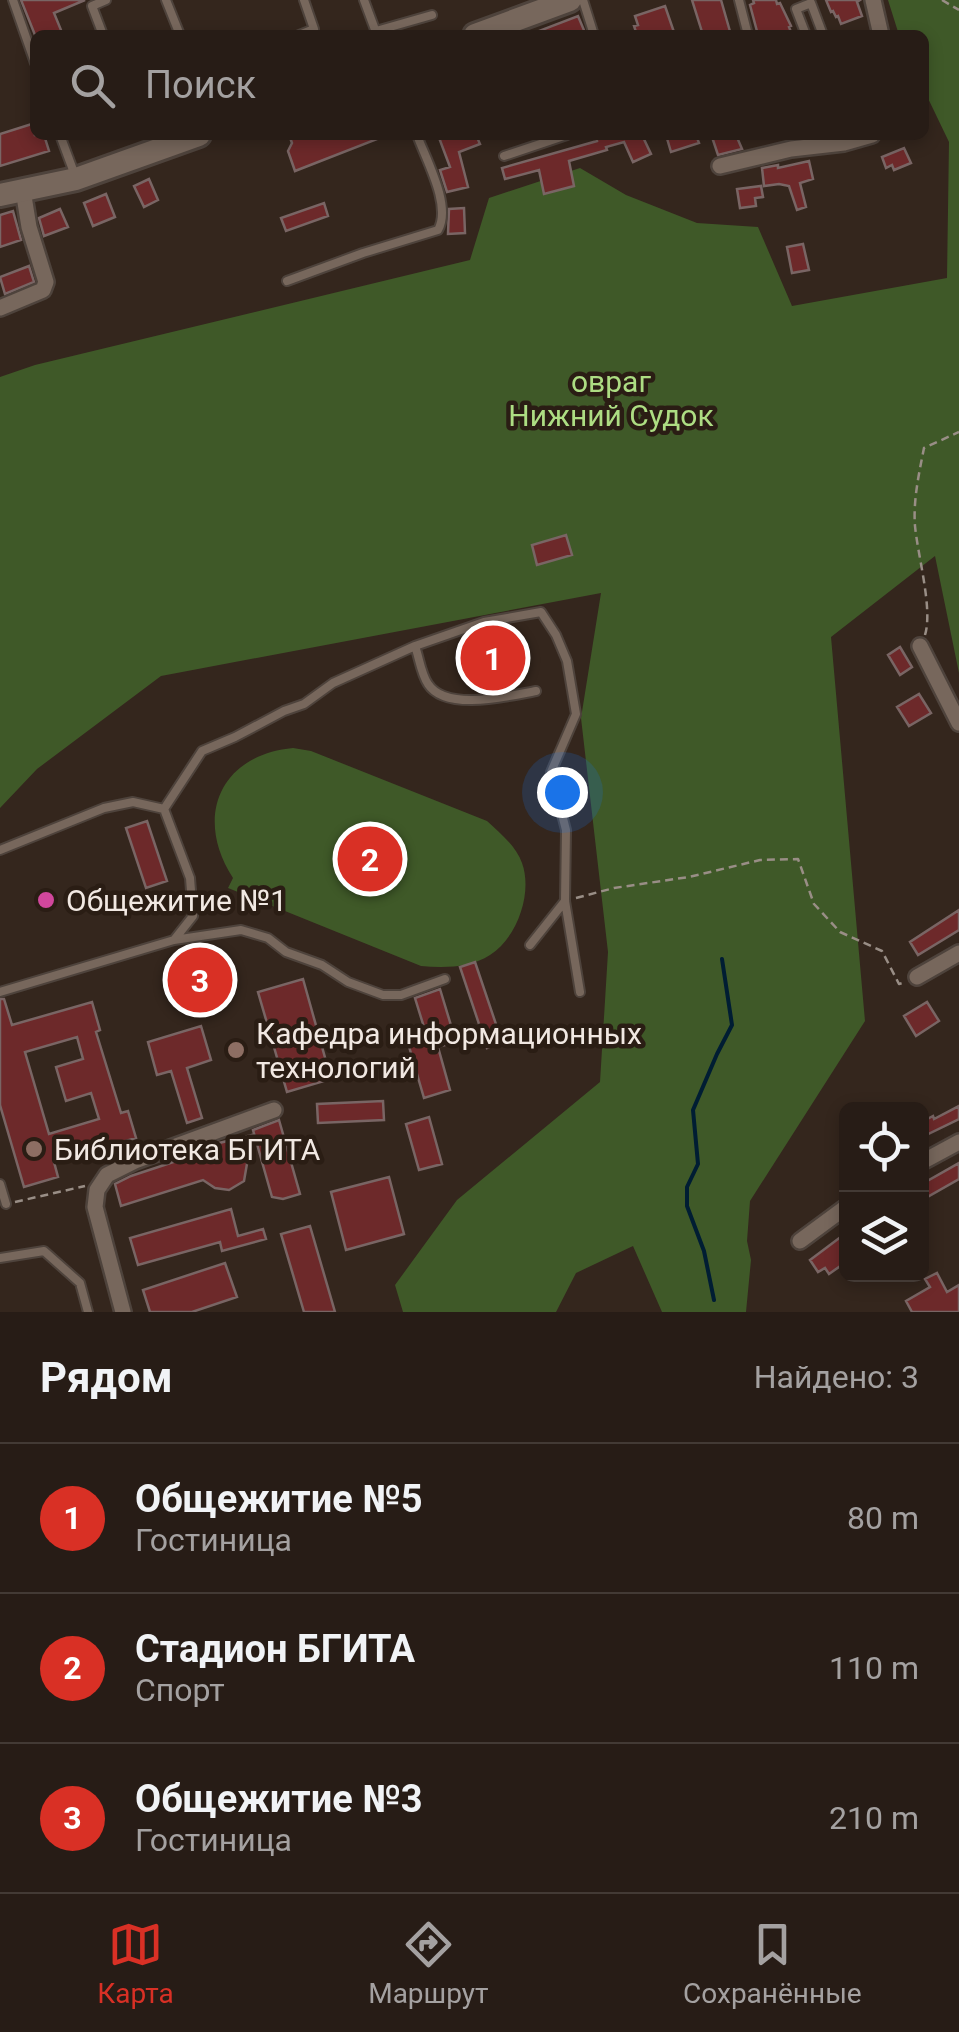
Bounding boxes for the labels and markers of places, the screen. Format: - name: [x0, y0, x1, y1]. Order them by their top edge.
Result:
- pin: 1: [460, 620, 526, 696]
- pin: 2: [338, 822, 402, 896]
- place label: Общежитие №1: [66, 883, 287, 918]
- marker: Общежитие №1: [35, 889, 57, 911]
- pin: 3: [168, 942, 232, 1018]
- place label: Кафедра информационных технологий: [256, 1016, 642, 1085]
- marker: Кафедра информационных технологий: [225, 1039, 247, 1061]
- place label: Библиотека БГИТА: [54, 1132, 321, 1167]
- marker: Библиотека БГИТА: [23, 1138, 45, 1160]

